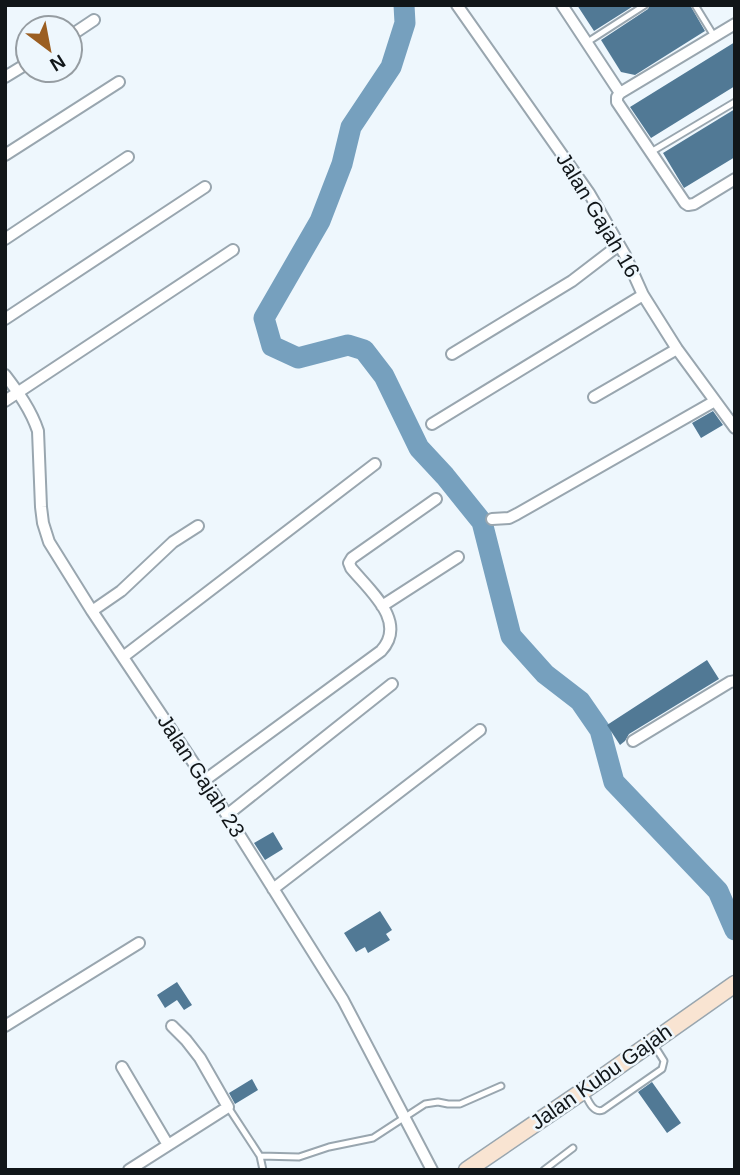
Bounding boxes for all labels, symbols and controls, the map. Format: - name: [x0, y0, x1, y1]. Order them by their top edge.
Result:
- north arrow: [14, 14, 84, 84]
- text: N: [46, 50, 69, 76]
- street label: Jalan Gajah 16: [552, 148, 645, 281]
- street label: Jalan Gajah 23: [153, 710, 250, 841]
- street label: Jalan Kubu Gajah: [526, 1019, 676, 1134]

